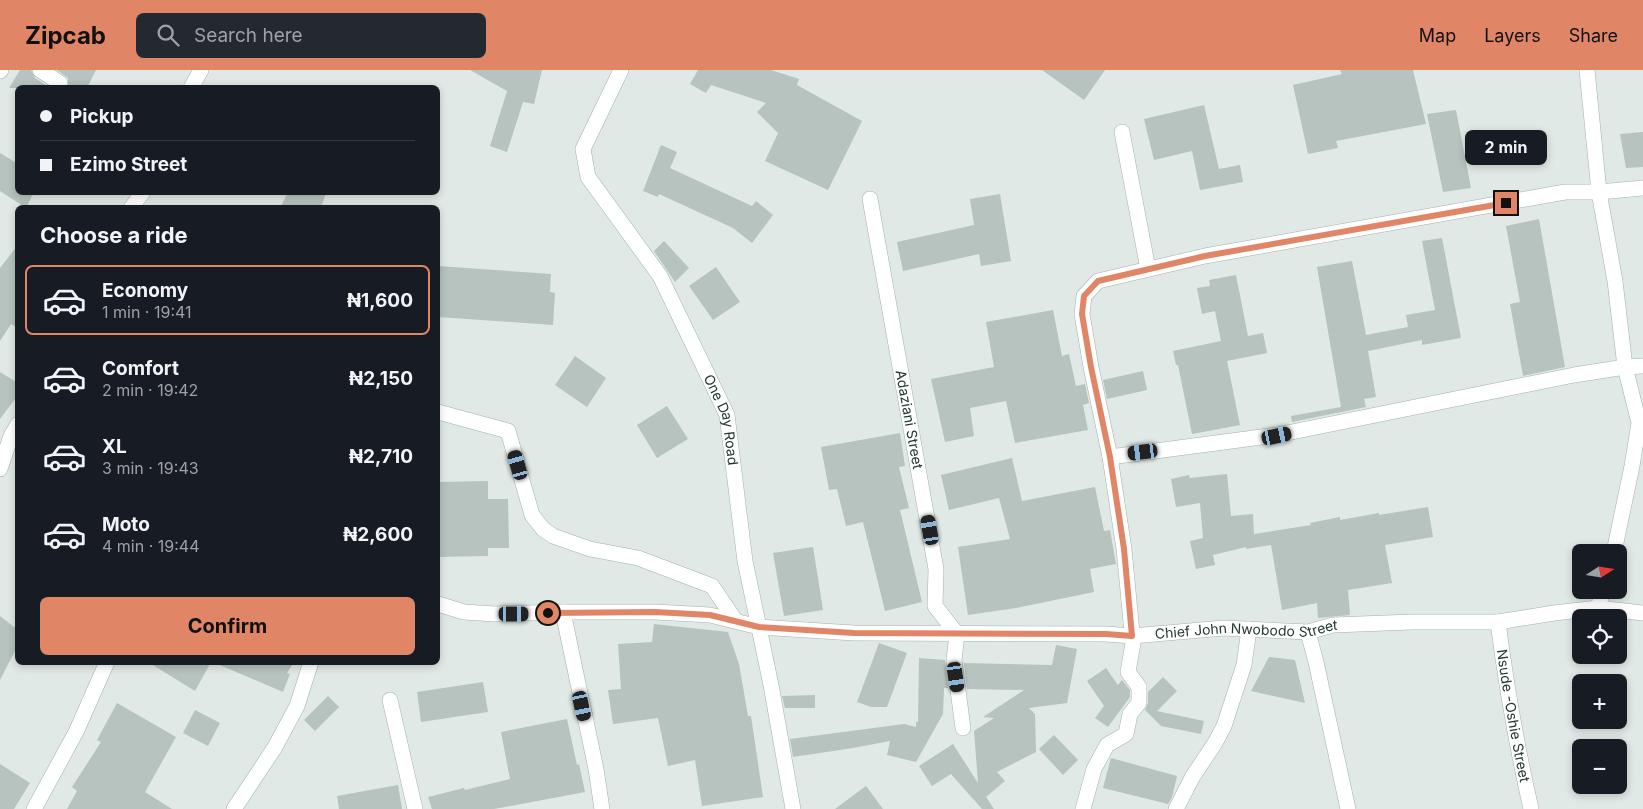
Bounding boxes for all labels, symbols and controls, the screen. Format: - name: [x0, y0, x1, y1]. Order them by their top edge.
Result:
- search box: [136, 13, 486, 58]
- text: Zipcab: [25, 21, 106, 50]
- icon: search: [154, 21, 182, 49]
- text: Search here: [194, 24, 303, 47]
- text: Map: [1419, 25, 1456, 46]
- text: Layers: [1484, 25, 1541, 46]
- text: Share: [1569, 25, 1618, 46]
- text: Pickup: [70, 105, 133, 128]
- callout: 2 min: [1465, 131, 1547, 166]
- text: 2 min: [1485, 137, 1527, 157]
- text: Ezimo Street: [70, 153, 187, 176]
- route end: [1495, 192, 1517, 214]
- text: Choose a ride: [40, 222, 188, 248]
- icon: car: [42, 278, 87, 323]
- text: Economy: [102, 279, 188, 302]
- text: ₦1,600: [347, 289, 413, 312]
- text: 1 min · 19:41: [102, 302, 192, 322]
- icon: car: [42, 356, 87, 401]
- text: Comfort: [102, 357, 179, 380]
- text: ₦2,150: [349, 367, 413, 390]
- street label: Adaziani Street: [893, 369, 927, 471]
- street label: One Day Road: [701, 371, 742, 466]
- text: 2 min · 19:42: [102, 380, 198, 400]
- car: [1260, 426, 1293, 446]
- icon: car: [42, 434, 87, 479]
- text: XL: [102, 435, 127, 458]
- car: [1127, 443, 1158, 461]
- text: ₦2,710: [349, 445, 413, 468]
- car: [506, 449, 529, 481]
- text: 3 min · 19:43: [102, 458, 199, 478]
- icon: car: [42, 512, 87, 557]
- text: Moto: [102, 513, 150, 536]
- car: [920, 514, 939, 546]
- text: ₦2,600: [343, 523, 413, 546]
- text: 4 min · 19:44: [102, 536, 200, 556]
- north arrow: [1572, 544, 1628, 599]
- map controls: [1572, 544, 1627, 794]
- button: Confirm: [40, 597, 415, 655]
- route start: [537, 602, 559, 624]
- car: [499, 607, 529, 622]
- button: locate: [1572, 609, 1627, 664]
- street label: Chief John Nwobodo Street: [1154, 616, 1338, 642]
- street label: Nsude -Oshie Street: [1494, 648, 1534, 784]
- car: [946, 661, 965, 693]
- button: +: [1572, 674, 1627, 729]
- car: [571, 690, 592, 722]
- button: −: [1572, 739, 1627, 794]

